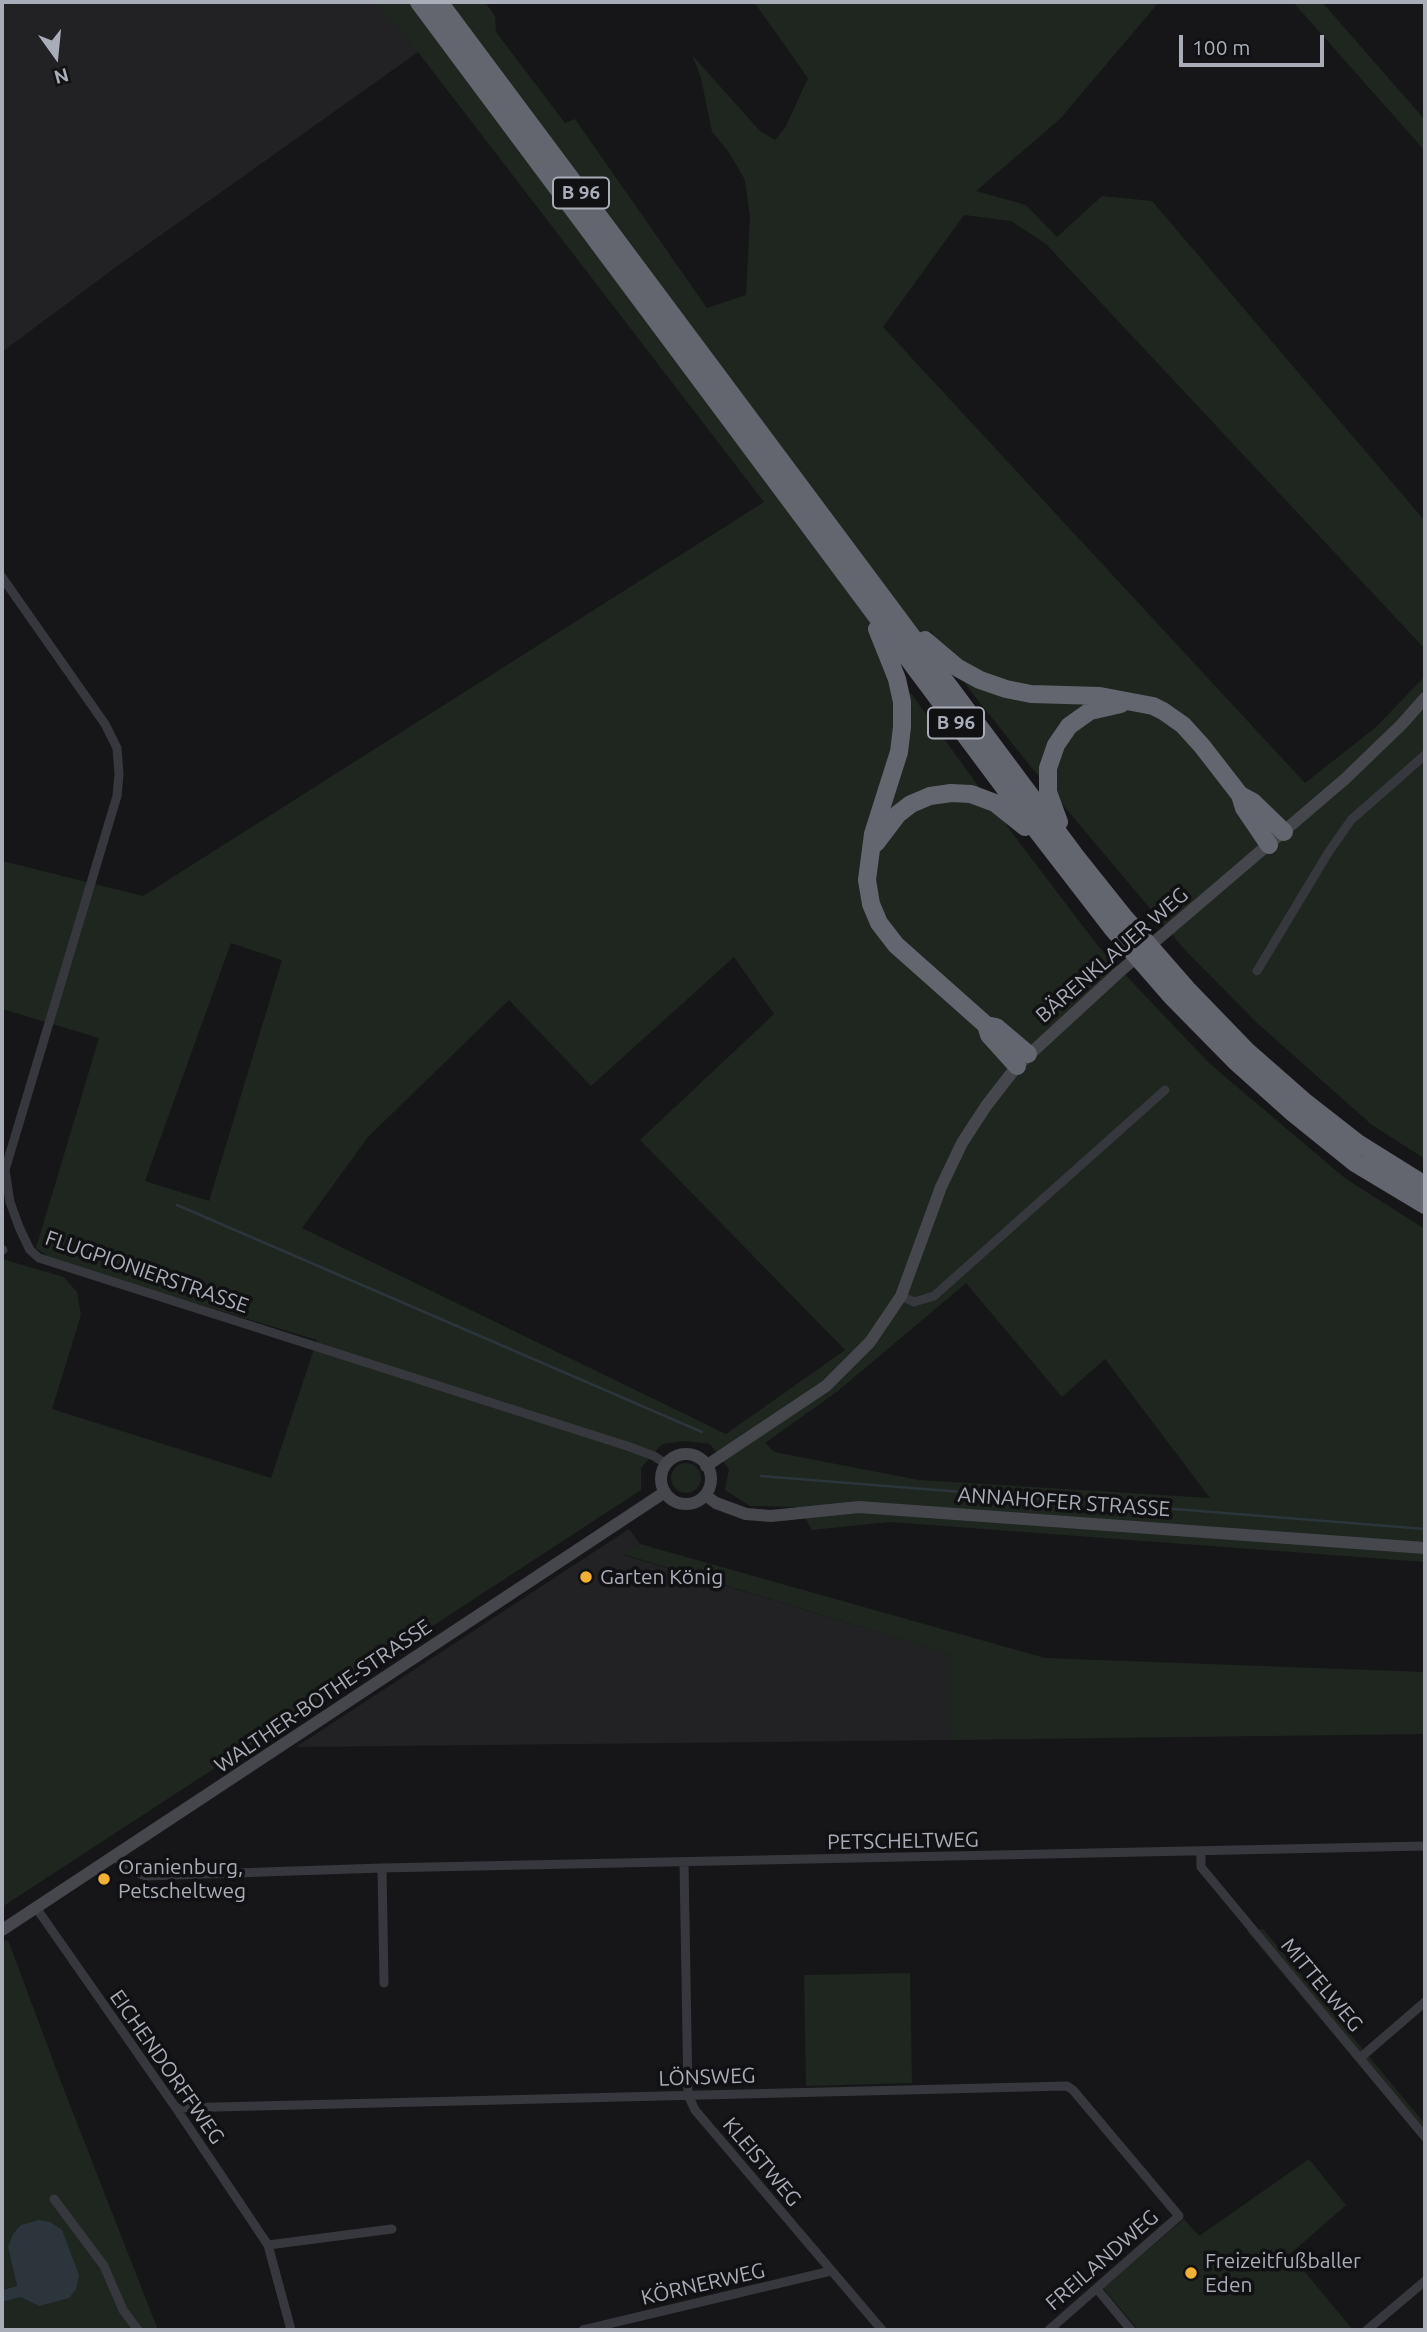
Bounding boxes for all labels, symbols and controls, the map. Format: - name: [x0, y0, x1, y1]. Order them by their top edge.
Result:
- north arrow: [21, 21, 91, 91]
- scale bar: [1182, 21, 1327, 65]
- text: 100 m: [1192, 35, 1250, 59]
- text: N: [52, 64, 71, 89]
- road number: B 96: [553, 178, 609, 209]
- road number: B 96: [928, 708, 984, 738]
- street label: BÄRENKLAUER WEG: [1031, 882, 1193, 1028]
- street label: FLUGPIONIERSTRASSE: [42, 1225, 252, 1319]
- street label: ANNAHOFER STRASSE: [957, 1482, 1171, 1522]
- place label: Garten König: [600, 1564, 723, 1590]
- marker: Garten König: [578, 1569, 594, 1585]
- street label: WALTHER-BOTHE-STRASSE: [210, 1614, 436, 1778]
- street label: PETSCHELTWEG: [827, 1827, 979, 1855]
- place label: Oranienburg, Petscheltweg: [118, 1854, 246, 1904]
- marker: Oranienburg, Petscheltweg: [96, 1871, 112, 1887]
- street label: MITTELWEG: [1276, 1933, 1368, 2037]
- street label: EICHENDORFFWEG: [104, 1985, 230, 2149]
- street label: LÖNSWEG: [658, 2063, 756, 2091]
- street label: KLEISTWEG: [717, 2112, 807, 2212]
- street label: FREILANDWEG: [1041, 2204, 1163, 2316]
- place label: Freizeitfußballer Eden: [1205, 2248, 1361, 2298]
- street label: KÖRNERWEG: [639, 2258, 767, 2310]
- marker: Freizeitfußballer Eden: [1183, 2265, 1199, 2281]

